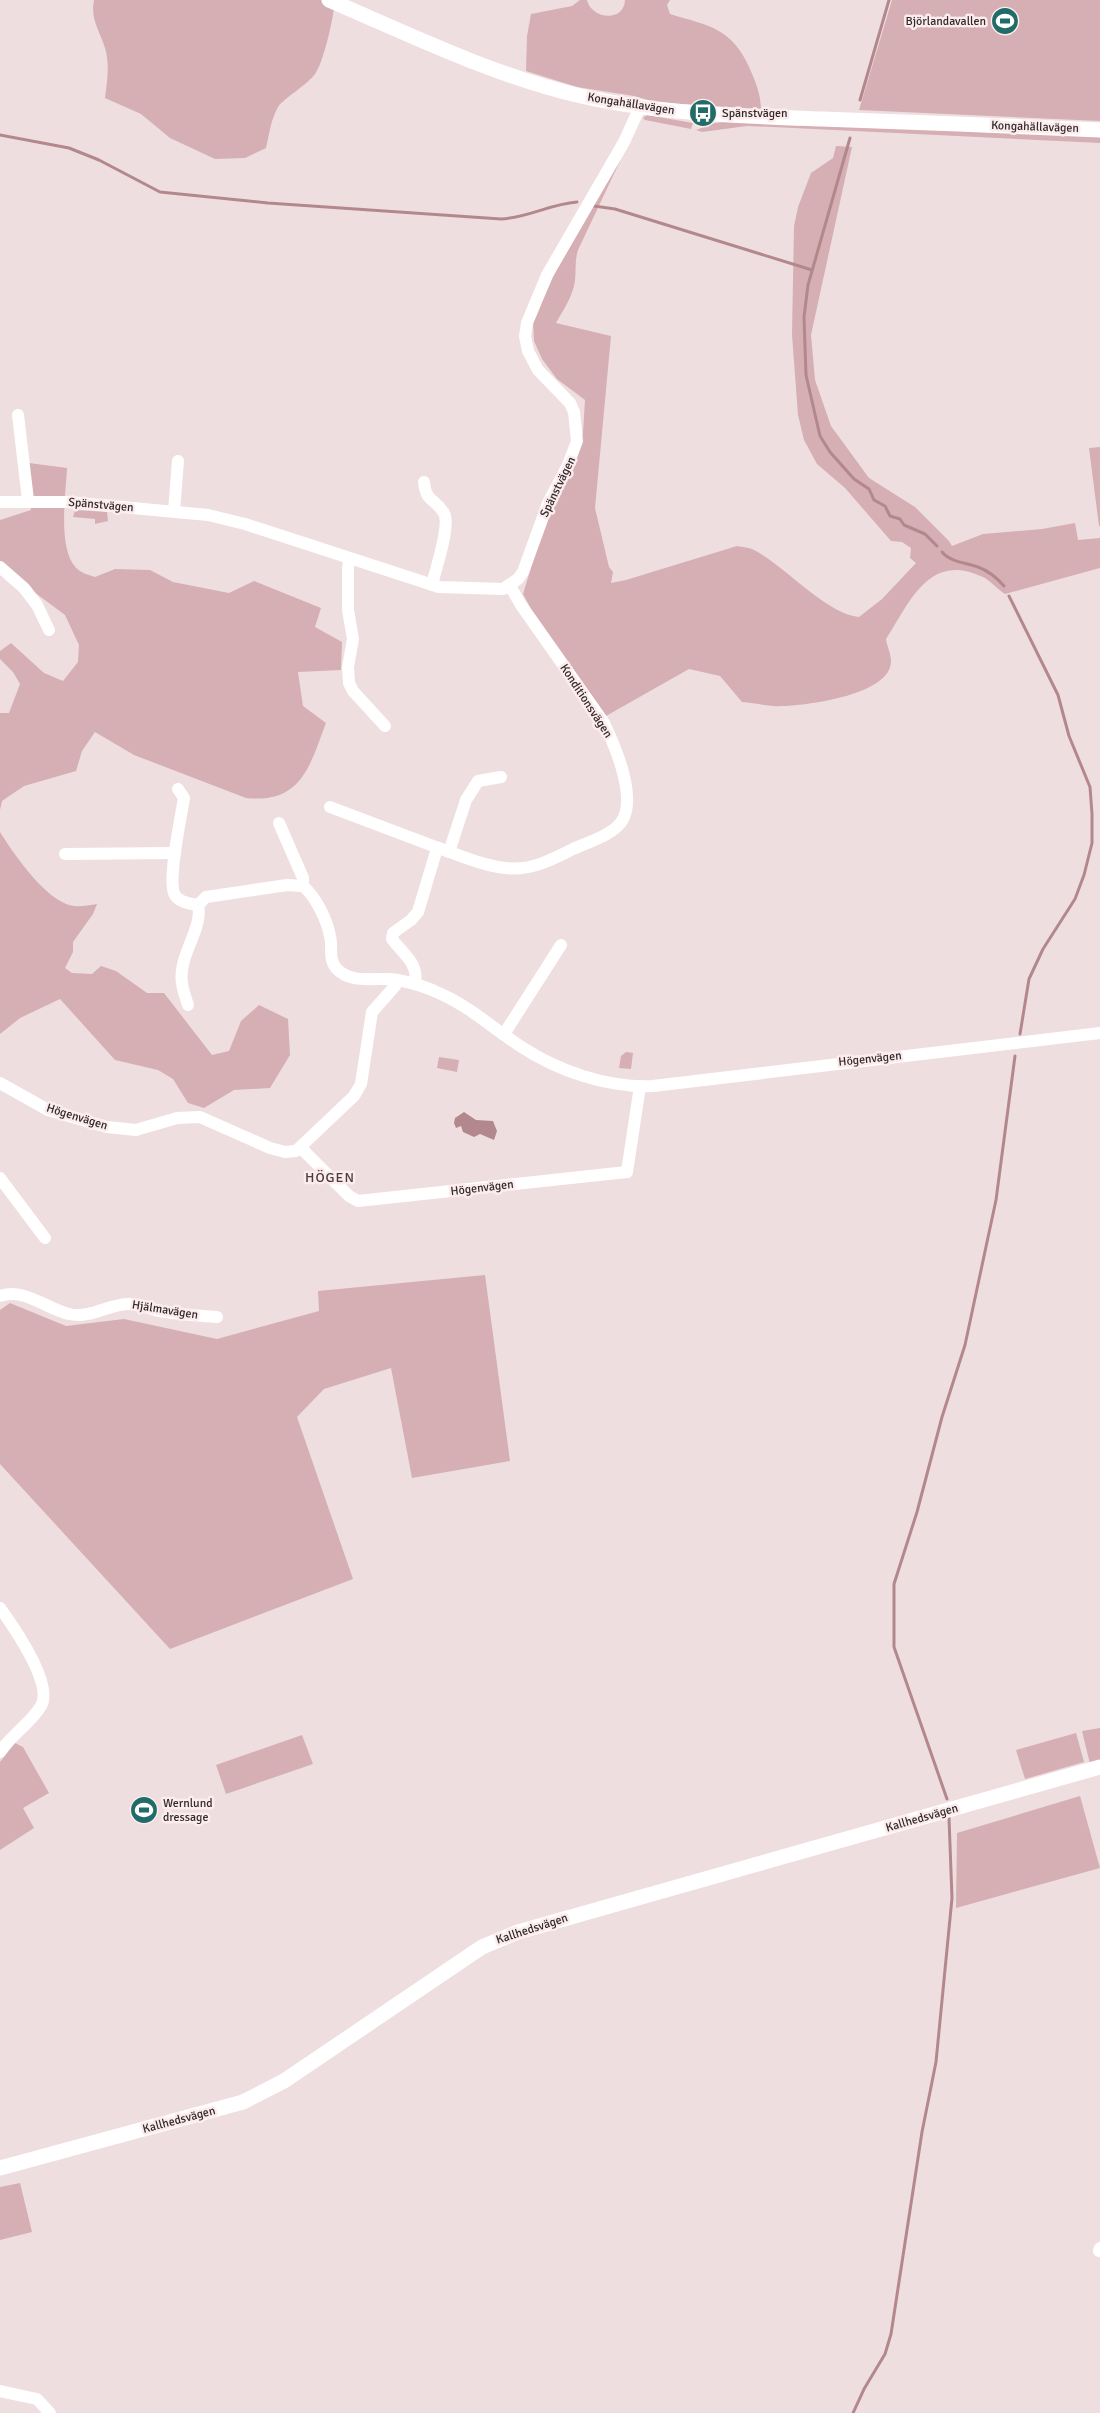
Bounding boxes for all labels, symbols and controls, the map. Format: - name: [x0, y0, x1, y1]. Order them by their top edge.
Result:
- sports icon: Björlandavallen: [990, 6, 1020, 36]
- place label: Björlandavallen: [905, 14, 986, 29]
- street label: Kongahällavägen: [586, 90, 676, 118]
- bus stop icon: Spänstvägen: [688, 98, 718, 128]
- place label: Spänstvägen: [722, 106, 788, 121]
- street label: Kongahällavägen: [991, 118, 1079, 136]
- street label: Spänstvägen: [537, 454, 579, 520]
- street label: Spänstvägen: [68, 495, 134, 515]
- street label: Konditionsvägen: [557, 661, 615, 741]
- street label: Högenvägen: [838, 1048, 902, 1070]
- street label: Högenvägen: [44, 1101, 110, 1133]
- district label: HÖGEN: [305, 1169, 355, 1186]
- street label: Högenvägen: [450, 1177, 514, 1199]
- street label: Hjälmavägen: [131, 1297, 199, 1323]
- sports icon: Wernlund dressage: [129, 1795, 159, 1825]
- place label: Wernlund dressage: [163, 1796, 213, 1825]
- street label: Kallhedsvägen: [884, 1800, 960, 1836]
- street label: Kallhedsvägen: [494, 1910, 570, 1948]
- street label: Kallhedsvägen: [141, 2103, 217, 2137]

